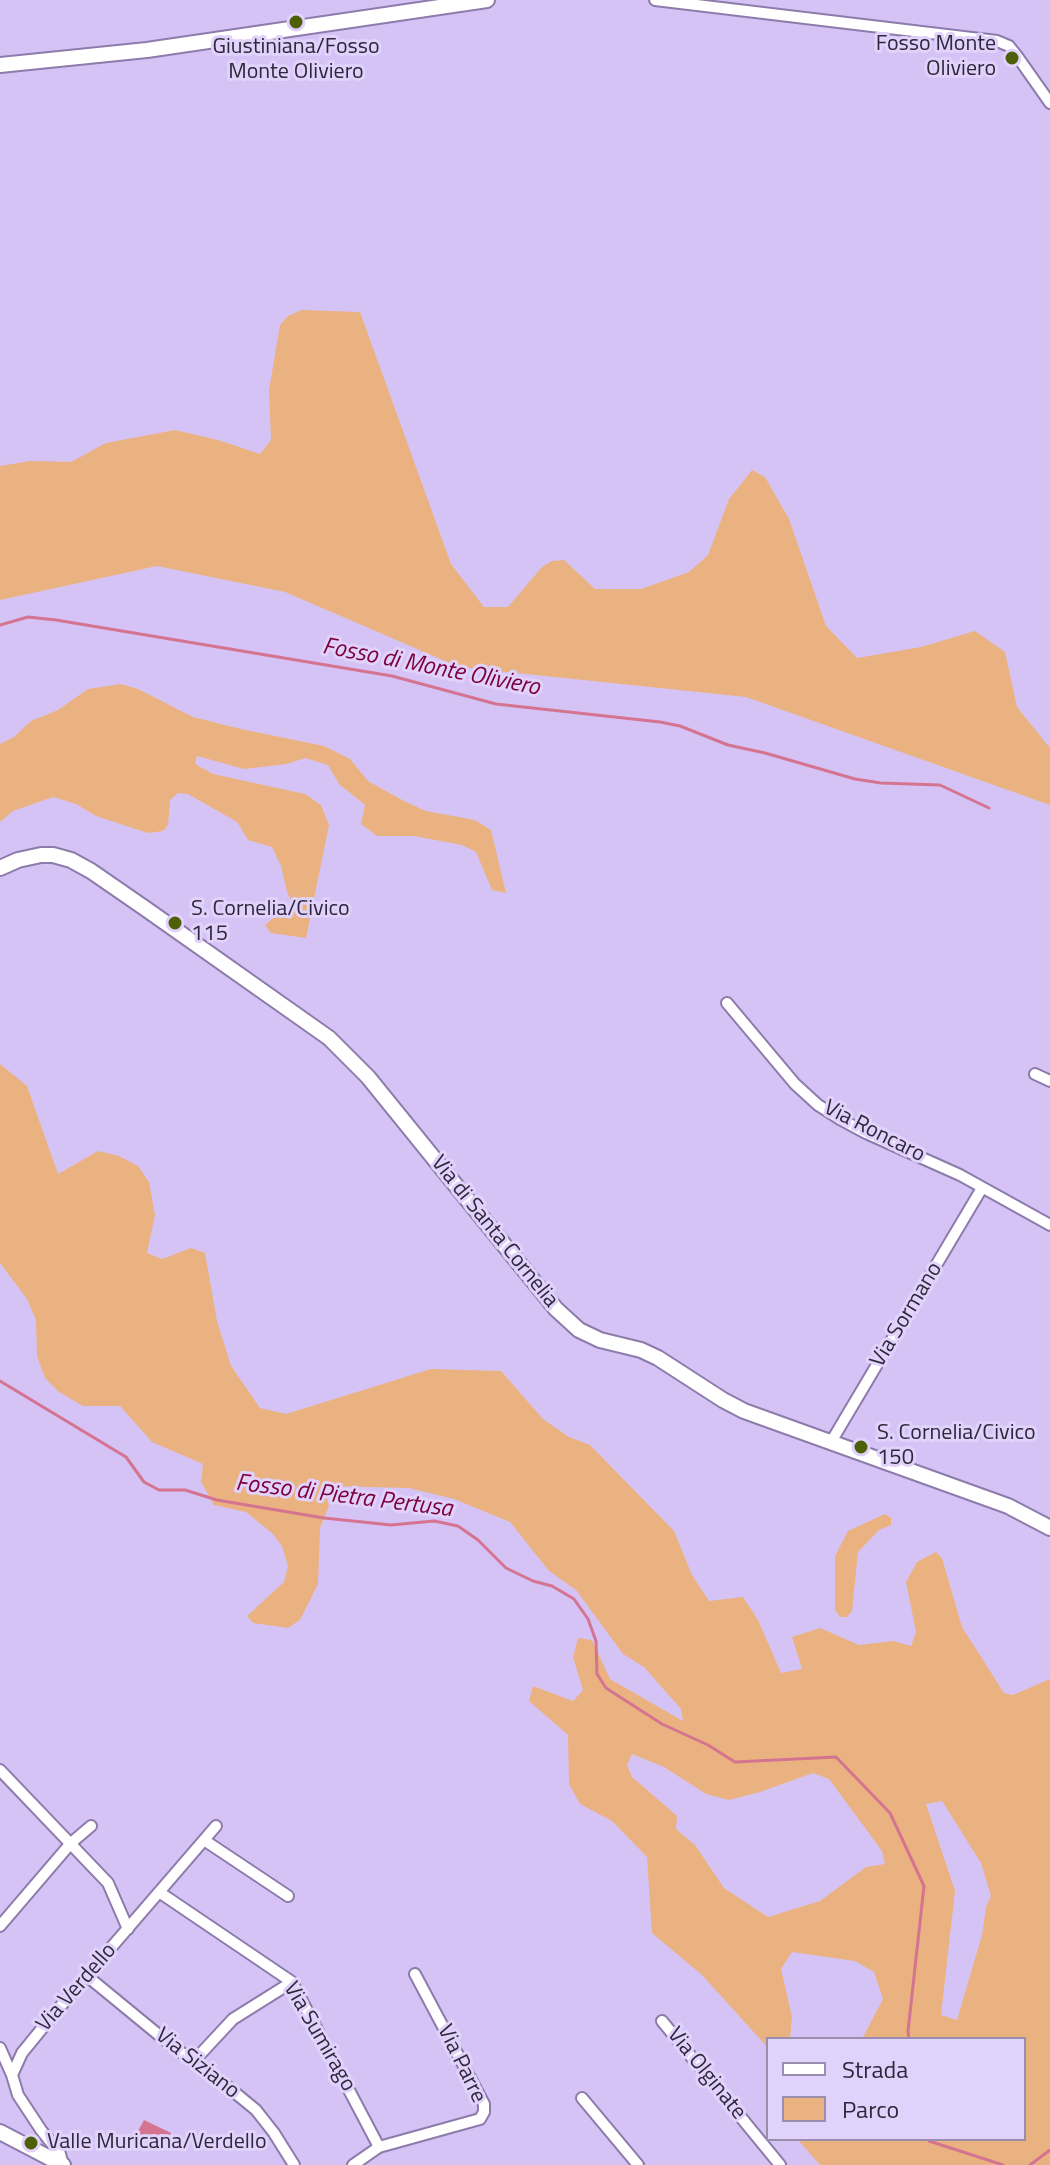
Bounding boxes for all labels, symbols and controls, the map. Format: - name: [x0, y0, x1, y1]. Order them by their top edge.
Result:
- marker: Giustiniana/Fosso Monte Oliviero: [287, 13, 305, 31]
- place label: Fosso Monte Oliviero: [876, 32, 996, 84]
- place label: Giustiniana/Fosso Monte Oliviero: [212, 35, 380, 86]
- marker: Fosso Monte Oliviero: [1003, 49, 1021, 67]
- water label: Fosso di Monte Oliviero: [320, 633, 542, 703]
- place label: S. Cornelia/Civico 115: [191, 897, 350, 948]
- marker: S. Cornelia/Civico 115: [166, 914, 184, 932]
- street label: Via Roncaro: [819, 1095, 929, 1169]
- street label: Via di Santa Cornelia: [425, 1151, 563, 1313]
- street label: Via Sormano: [865, 1258, 949, 1372]
- place label: S. Cornelia/Civico 150: [877, 1421, 1036, 1472]
- marker: S. Cornelia/Civico 150: [852, 1438, 870, 1456]
- water label: Fosso di Pietra Pertusa: [234, 1469, 454, 1525]
- street label: Via Verdello: [31, 1938, 123, 2038]
- street label: Via Sumirago: [277, 1978, 361, 2096]
- street label: Via Parre: [431, 2021, 491, 2107]
- street label: Via Siziano: [150, 2023, 244, 2105]
- street label: Via Olginate: [661, 2023, 751, 2125]
- legend: [766, 2037, 1026, 2141]
- text: Strada: [842, 2051, 908, 2087]
- text: Parco: [842, 2091, 899, 2127]
- place label: Valle Muricana/Verdello: [47, 2130, 267, 2156]
- marker: Valle Muricana/Verdello: [22, 2134, 40, 2152]

